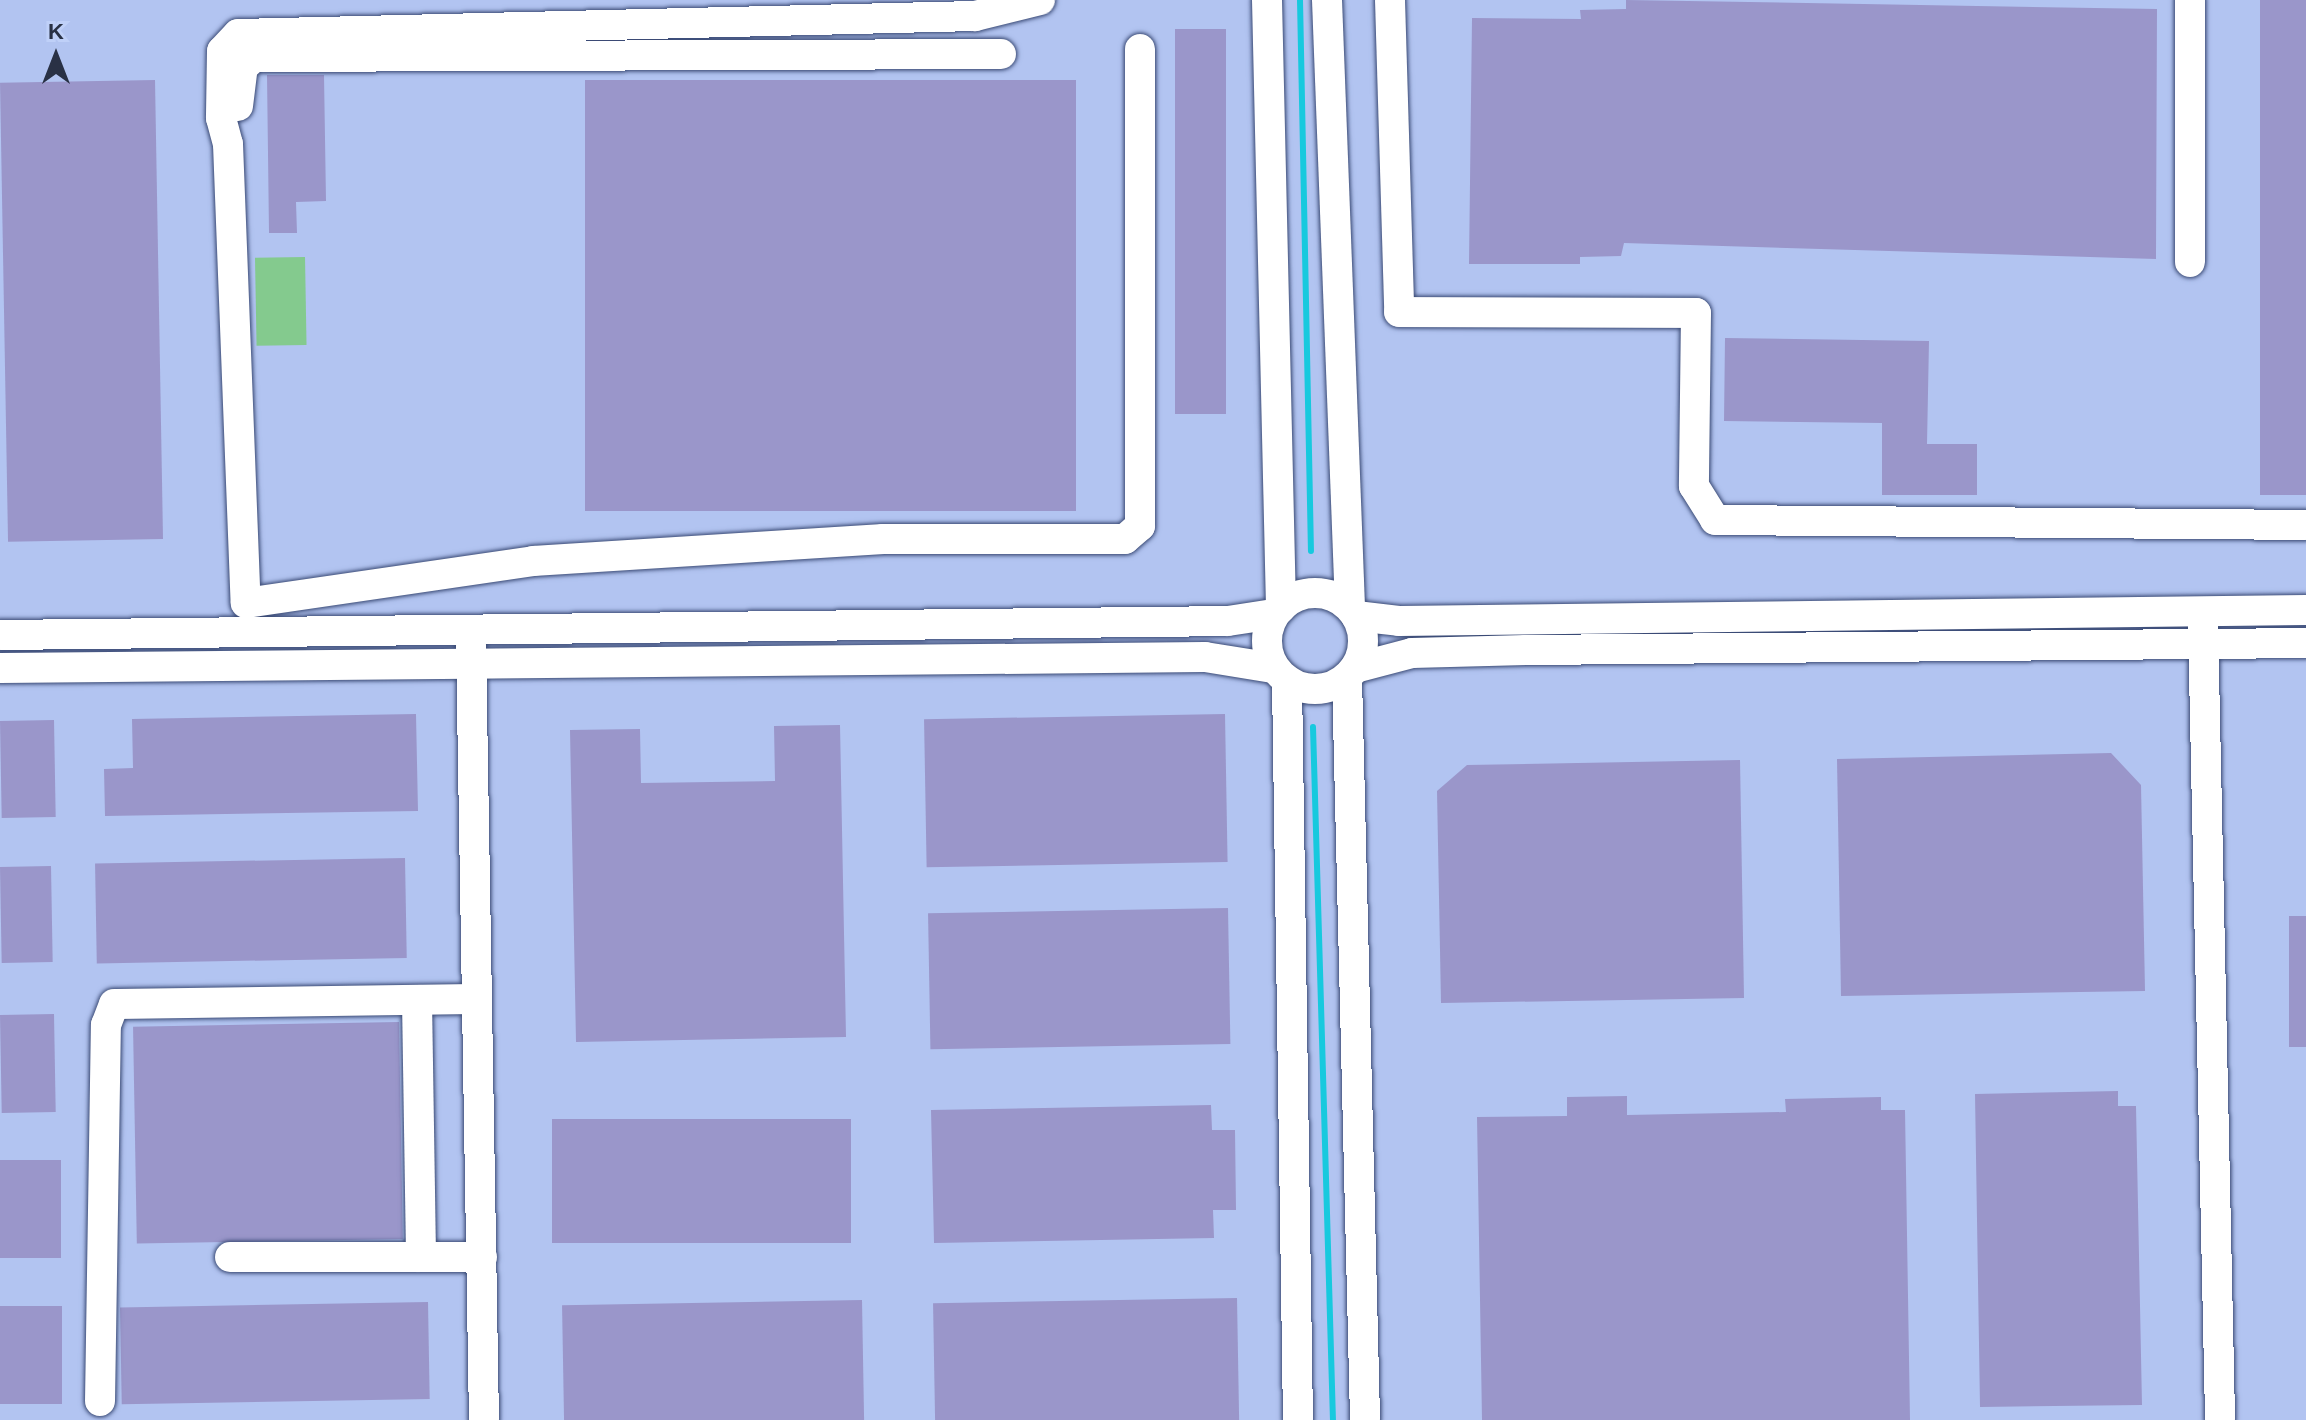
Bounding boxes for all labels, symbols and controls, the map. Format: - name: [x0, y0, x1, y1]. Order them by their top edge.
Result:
- north arrow: [16, 16, 96, 96]
- text: K: [48, 19, 64, 44]

